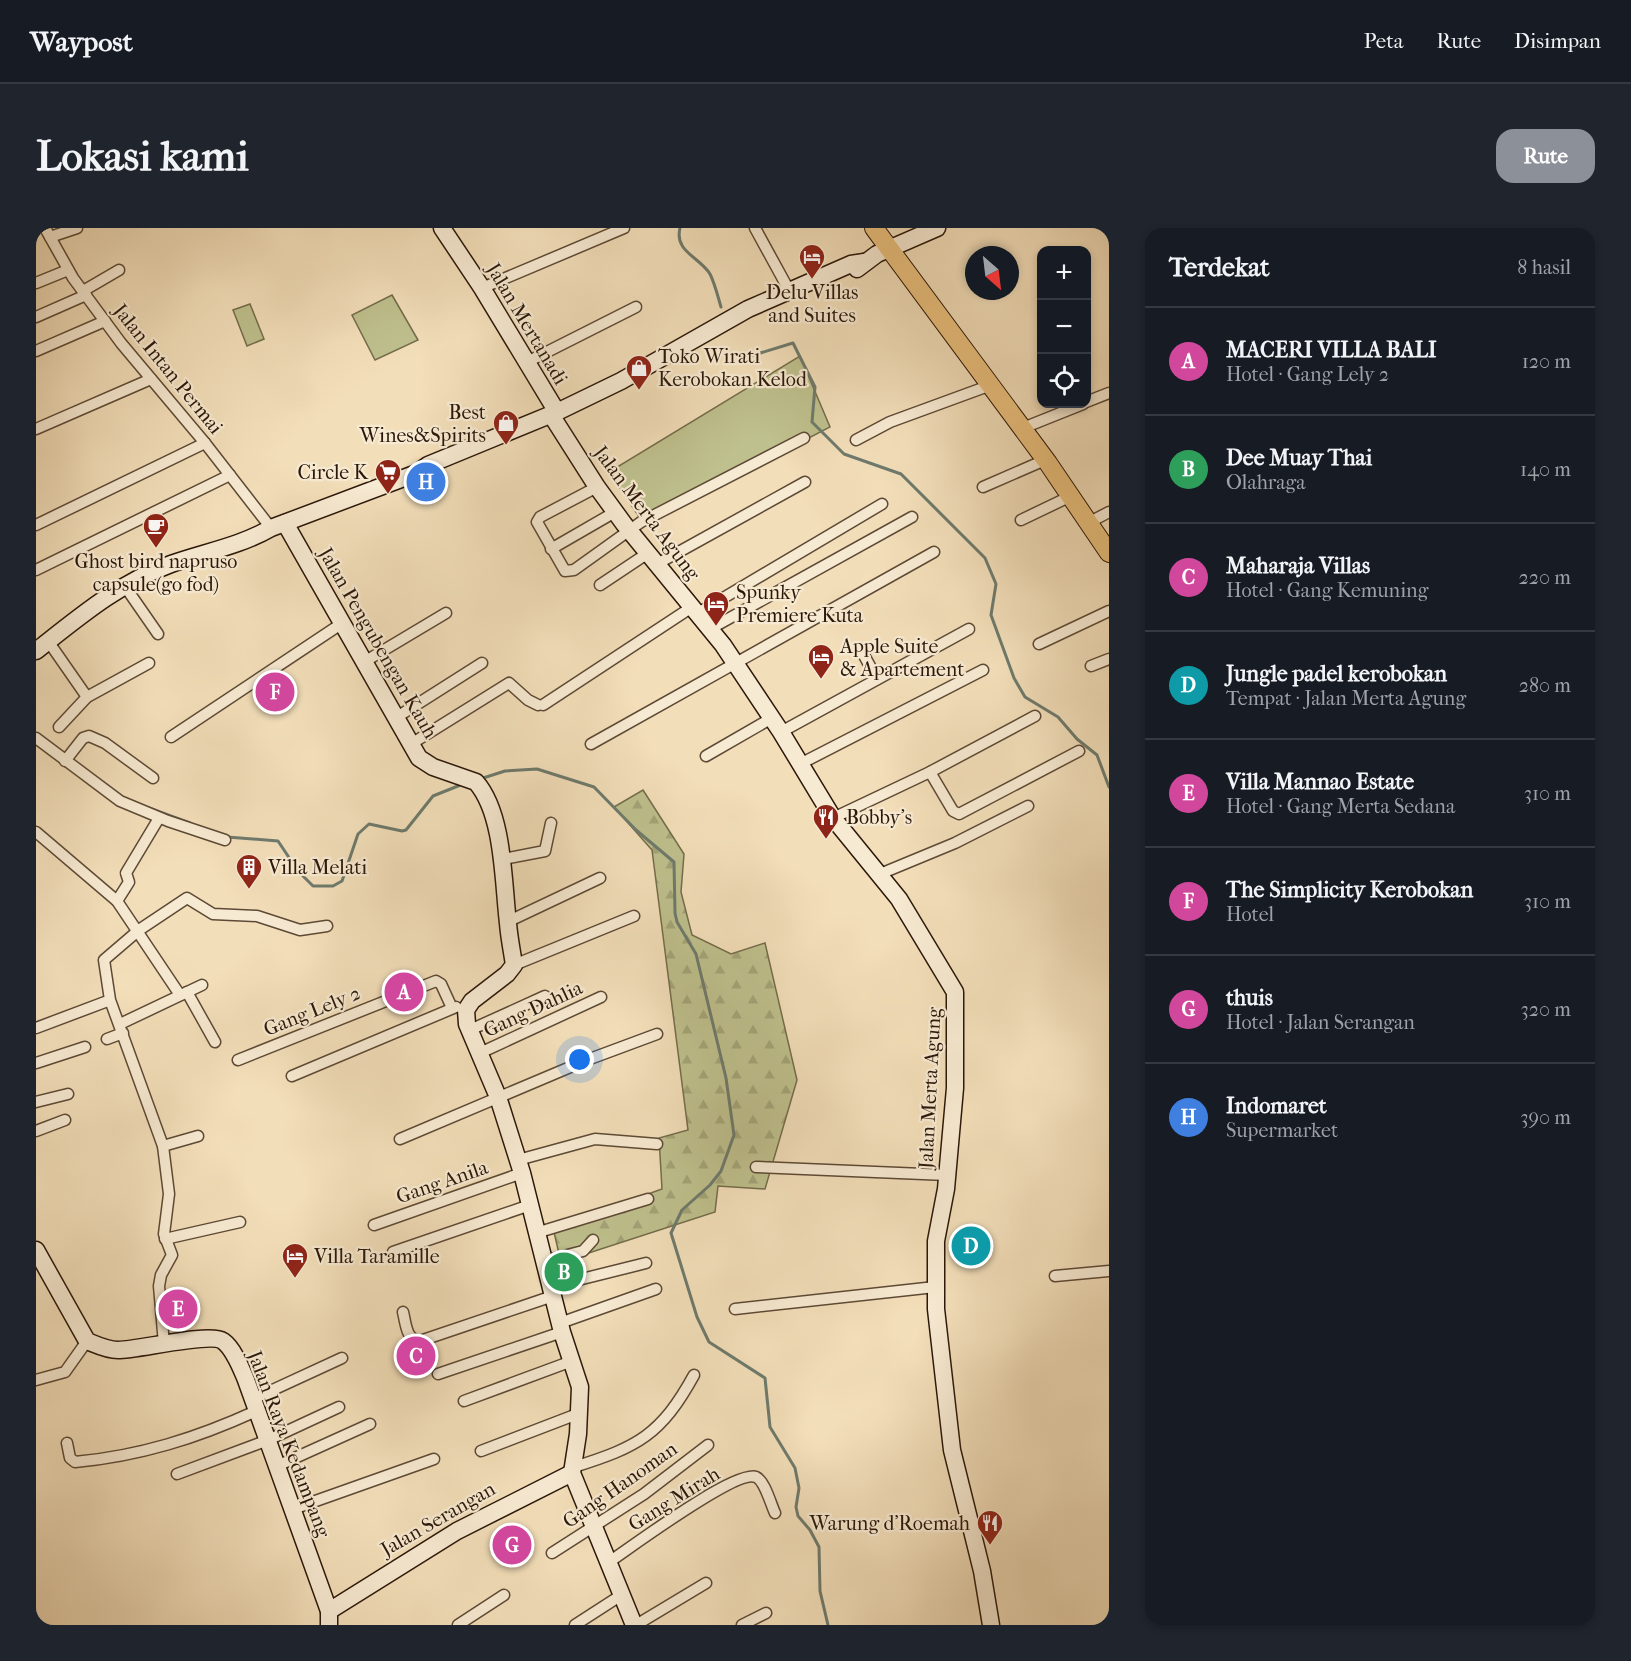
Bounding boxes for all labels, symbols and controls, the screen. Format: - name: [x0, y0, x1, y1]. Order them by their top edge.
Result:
- text: Waypost: [30, 25, 133, 58]
- text: Peta: [1364, 29, 1403, 53]
- text: Rute: [1436, 29, 1481, 53]
- text: Disimpan: [1514, 29, 1601, 53]
- button: Rute: [1496, 129, 1595, 183]
- text: Lokasi kami: [36, 132, 249, 181]
- hotel icon: Delu Villas and Suites: [797, 242, 827, 280]
- north arrow: [965, 246, 1019, 300]
- map controls: [1037, 246, 1091, 408]
- button: +: [1037, 246, 1091, 300]
- text: Terdekat: [1169, 252, 1270, 283]
- text: 8 hasil: [1517, 256, 1571, 279]
- street label: Jalan Mertanadi: [481, 257, 572, 389]
- place label: Delu Villas and Suites: [766, 281, 858, 327]
- street label: Jalan Intan Permai: [107, 298, 227, 439]
- button: −: [1037, 300, 1091, 354]
- text: MACERI VILLA BALI: [1226, 337, 1437, 363]
- place label: Toko Wirati Kerobokan Kelod: [658, 345, 808, 391]
- text: A: [1182, 350, 1195, 373]
- text: 120 m: [1522, 350, 1571, 373]
- shop icon: Toko Wirati Kerobokan Kelod: [624, 353, 654, 391]
- button: locate: [1037, 354, 1091, 408]
- text: Hotel · Gang Lely 2: [1226, 363, 1389, 386]
- place label: Best Wines&Spirits: [359, 401, 486, 447]
- shop icon: Best Wines&Spirits: [491, 408, 521, 446]
- street label: Jalan Merta Agung: [588, 440, 705, 585]
- text: Dee Muay Thai: [1226, 445, 1372, 471]
- supermarket icon: Circle K: [373, 457, 403, 495]
- text: B: [1182, 458, 1195, 481]
- text: 140 m: [1520, 458, 1571, 481]
- pin: H: [406, 460, 446, 504]
- place label: Circle K: [297, 461, 369, 484]
- text: Olahraga: [1226, 471, 1306, 494]
- cafe icon: Ghost bird napruso capsule(go fod): [141, 511, 171, 549]
- street label: Jalan Pengubengan Kauh: [313, 542, 443, 743]
- place label: Ghost bird napruso capsule(go fod): [75, 550, 237, 596]
- text: Maharaja Villas: [1226, 553, 1370, 579]
- text: C: [1182, 566, 1195, 589]
- text: 220 m: [1518, 566, 1571, 589]
- text: Hotel · Gang Kemuning: [1226, 579, 1428, 602]
- place label: Spunky Premiere Kuta: [736, 581, 864, 627]
- hotel icon: Spunky Premiere Kuta: [701, 589, 731, 627]
- place label: Apple Suite & Apartement: [839, 635, 964, 681]
- hotel icon: Apple Suite & Apartement: [806, 642, 836, 680]
- text: Jungle padel kerobokan: [1226, 661, 1447, 687]
- pin: F: [256, 670, 294, 714]
- text: D: [1181, 674, 1196, 697]
- text: 280 m: [1519, 674, 1571, 697]
- text: Tempat · Jalan Merta Agung: [1226, 687, 1466, 710]
- text: Villa Mannao Estate: [1226, 769, 1414, 795]
- text: E: [1182, 782, 1195, 805]
- text: 310 m: [1524, 782, 1571, 805]
- text: Hotel · Gang Merta Sedana: [1226, 795, 1455, 818]
- restaurant icon: Bobby's: [811, 802, 841, 840]
- place label: Bobby's: [846, 806, 912, 829]
- building icon: Villa Melati: [234, 852, 264, 890]
- place label: Villa Melati: [267, 856, 367, 879]
- text: The Simplicity Kerobokan: [1226, 877, 1473, 903]
- text: F: [1183, 890, 1194, 913]
- text: 310 m: [1524, 890, 1571, 913]
- text: Hotel: [1226, 903, 1274, 926]
- pin: A: [384, 970, 424, 1014]
- street label: Gang Dahlia: [480, 976, 587, 1042]
- street label: Gang Lely 2: [260, 981, 364, 1041]
- text: thuis: [1226, 985, 1273, 1011]
- text: G: [1181, 998, 1196, 1021]
- text: 320 m: [1521, 998, 1571, 1021]
- street label: Jalan Merta Agung: [914, 1006, 946, 1171]
- text: Hotel · Jalan Serangan: [1226, 1011, 1415, 1034]
- your location: [565, 1045, 594, 1074]
- text: Indomaret: [1226, 1093, 1327, 1119]
- text: H: [1181, 1106, 1196, 1129]
- text: 390 m: [1520, 1106, 1571, 1129]
- text: Supermarket: [1226, 1119, 1338, 1142]
- street label: Gang Anila: [393, 1155, 491, 1208]
- pin: D: [952, 1224, 990, 1268]
- hotel icon: Villa Taramille: [280, 1241, 310, 1279]
- place label: Villa Taramille: [313, 1245, 440, 1268]
- pin: B: [544, 1250, 584, 1294]
- pin: E: [158, 1286, 198, 1332]
- pin: C: [396, 1334, 436, 1378]
- street label: Jalan Raya Kedampang: [242, 1346, 335, 1541]
- street label: Gang Hanoman: [558, 1437, 682, 1533]
- street label: Gang Mirah: [624, 1462, 724, 1536]
- street label: Jalan Serangan: [375, 1477, 500, 1562]
- restaurant icon: Warung d'Roemah: [975, 1508, 1005, 1546]
- place label: Warung d'Roemah: [808, 1512, 971, 1535]
- pin: G: [492, 1522, 532, 1568]

